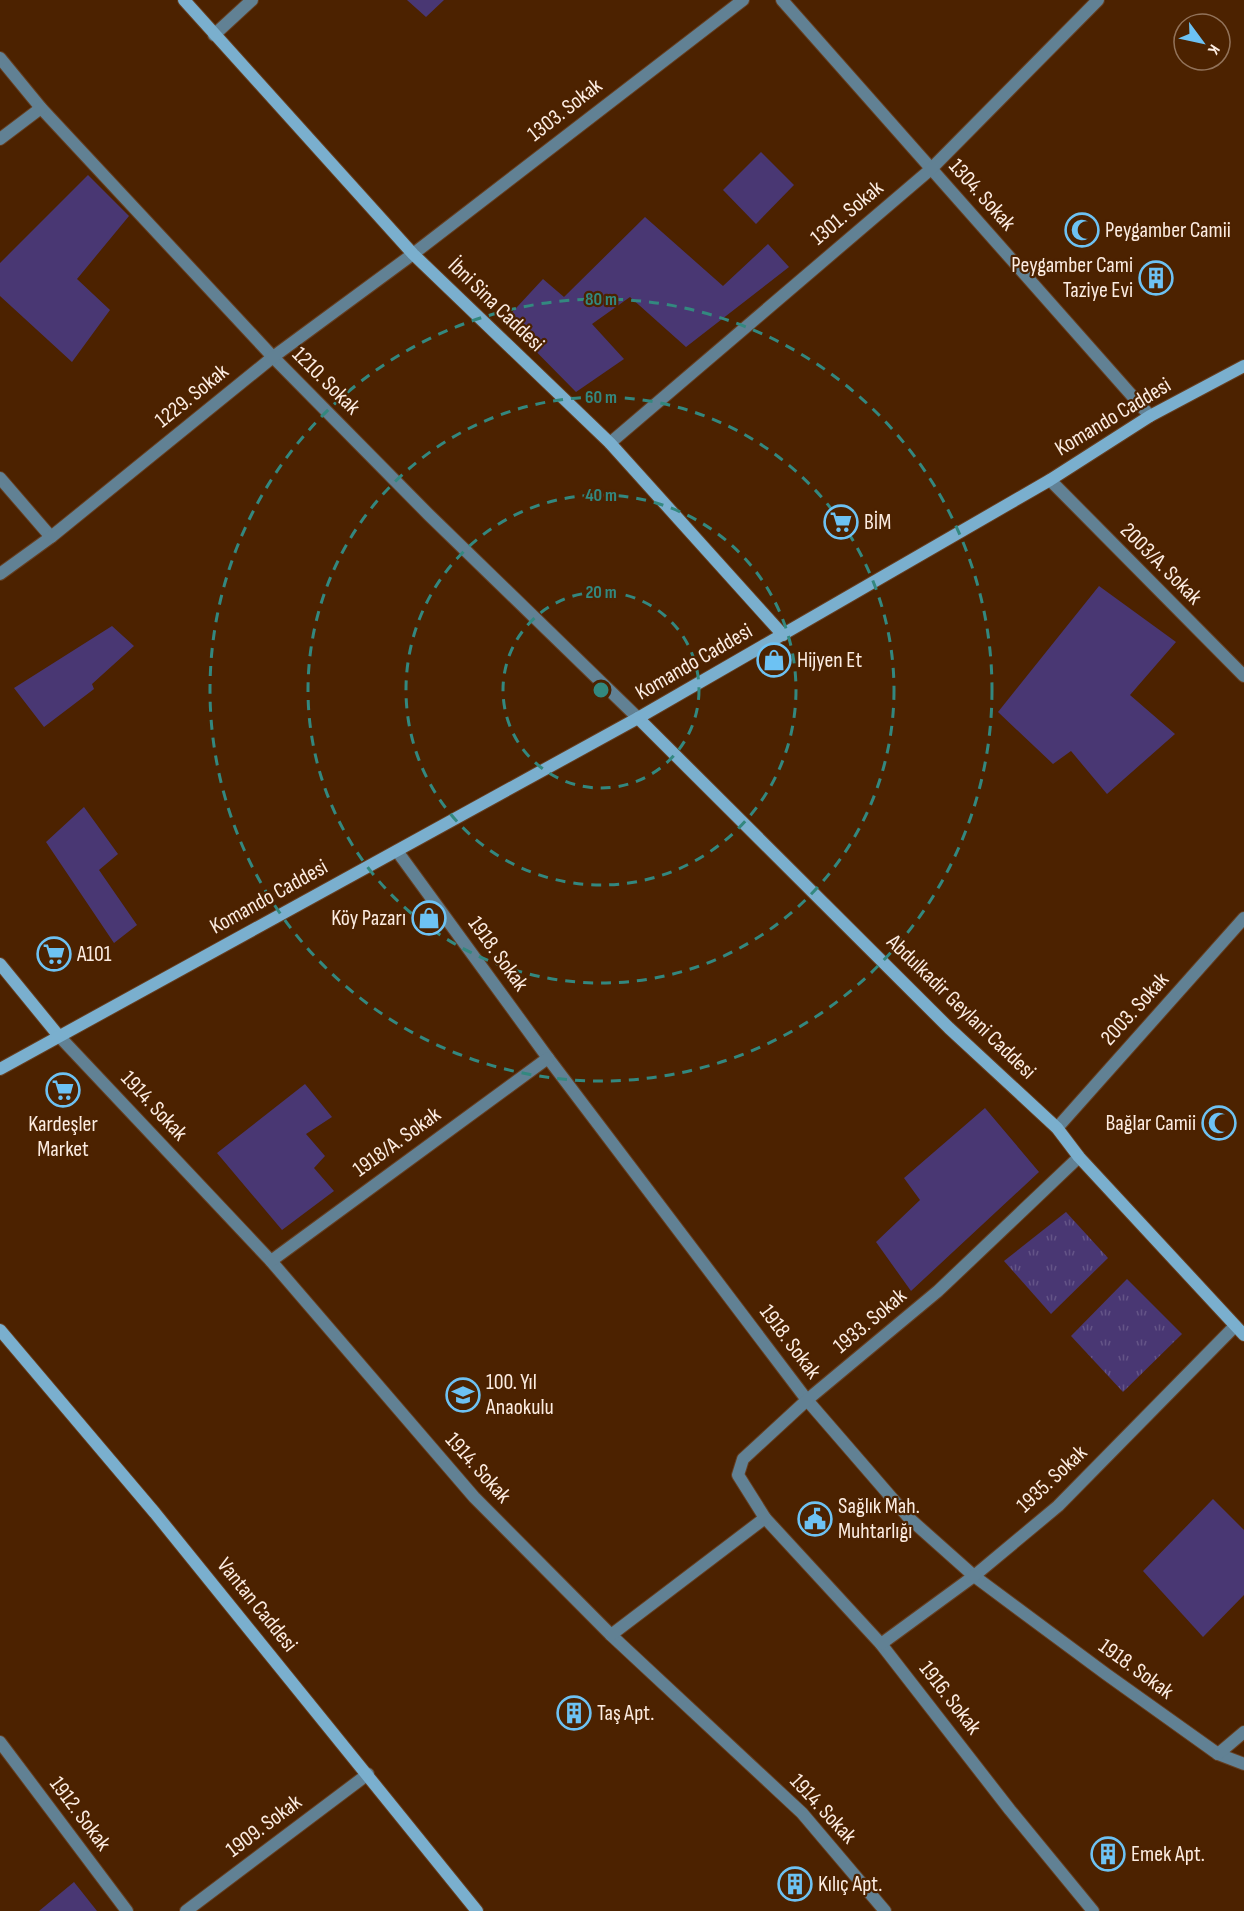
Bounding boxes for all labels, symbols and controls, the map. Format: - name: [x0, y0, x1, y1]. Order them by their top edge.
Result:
- north arrow: [1172, 12, 1232, 72]
- text: K: [1203, 41, 1223, 58]
- street label: 1303. Sokak: [522, 72, 608, 148]
- street label: 1304. Sokak: [943, 153, 1022, 237]
- street label: 1301. Sokak: [805, 174, 889, 251]
- mosque icon: Peygamber Camii: [1064, 212, 1100, 248]
- place label: Peygamber Camii: [1105, 217, 1231, 244]
- street label: İbni Sina Caddesi: [442, 252, 550, 358]
- place label: Peygamber Cami Taziye Evi: [1011, 252, 1133, 304]
- building icon: Peygamber Cami Taziye Evi: [1138, 260, 1174, 296]
- text: 80 m: [585, 289, 617, 310]
- street label: 1210. Sokak: [286, 341, 366, 421]
- street label: 1229. Sokak: [150, 358, 235, 434]
- street label: Komando Caddesi: [1050, 372, 1176, 462]
- text: 60 m: [585, 387, 617, 408]
- text: 40 m: [585, 485, 617, 506]
- supermarket icon: BİM: [823, 504, 859, 540]
- place label: BİM: [864, 509, 891, 536]
- street label: 2003/A. Sokak: [1114, 517, 1208, 611]
- text: 20 m: [585, 582, 617, 603]
- street label: Komando Caddesi: [631, 618, 757, 706]
- shop icon: Hijyen Et: [756, 642, 792, 678]
- place label: Hijyen Et: [797, 647, 862, 674]
- centre of rings: [591, 680, 611, 700]
- street label: Komando Caddesi: [205, 854, 333, 940]
- shop icon: Köy Pazarı: [411, 900, 447, 936]
- place label: Köy Pazarı: [331, 905, 406, 932]
- street label: 1918. Sokak: [462, 911, 535, 997]
- street label: Abdulkadir Geylani Caddesi: [880, 928, 1041, 1085]
- supermarket icon: A101: [36, 936, 72, 972]
- place label: A101: [76, 941, 112, 968]
- street label: 2003. Sokak: [1095, 966, 1175, 1051]
- street label: 1914. Sokak: [115, 1065, 194, 1147]
- supermarket icon: Kardeşler Market: [45, 1072, 81, 1108]
- street label: 1918/A. Sokak: [348, 1101, 447, 1183]
- mosque icon: Bağlar Camii: [1201, 1105, 1237, 1141]
- place label: Bağlar Camii: [1105, 1110, 1196, 1137]
- place label: Kardeşler Market: [28, 1111, 98, 1163]
- street label: 1933. Sokak: [828, 1282, 913, 1359]
- street label: 1918. Sokak: [753, 1299, 827, 1385]
- place label: 100. Yıl Anaokulu: [485, 1369, 554, 1421]
- school or university icon: 100. Yıl Anaokulu: [445, 1377, 481, 1413]
- street label: 1914. Sokak: [439, 1427, 517, 1509]
- street label: 1935. Sokak: [1011, 1439, 1093, 1519]
- place label: Sağlık Mah. Muhtarlığı: [838, 1493, 920, 1545]
- public building icon: Sağlık Mah. Muhtarlığı: [797, 1501, 833, 1537]
- street label: Vantan Caddesi: [211, 1553, 303, 1657]
- street label: 1918. Sokak: [1093, 1633, 1179, 1706]
- street label: 1916. Sokak: [913, 1656, 987, 1741]
- building icon: Taş Apt.: [556, 1695, 592, 1731]
- place label: Taş Apt.: [597, 1700, 654, 1727]
- street label: 1914. Sokak: [784, 1768, 863, 1850]
- street label: 1912. Sokak: [43, 1772, 117, 1857]
- street label: 1909. Sokak: [221, 1788, 308, 1863]
- building icon: Emek Apt.: [1090, 1836, 1126, 1872]
- place label: Emek Apt.: [1131, 1841, 1205, 1868]
- building icon: Kılıç Apt.: [777, 1866, 813, 1902]
- place label: Kılıç Apt.: [818, 1871, 882, 1898]

